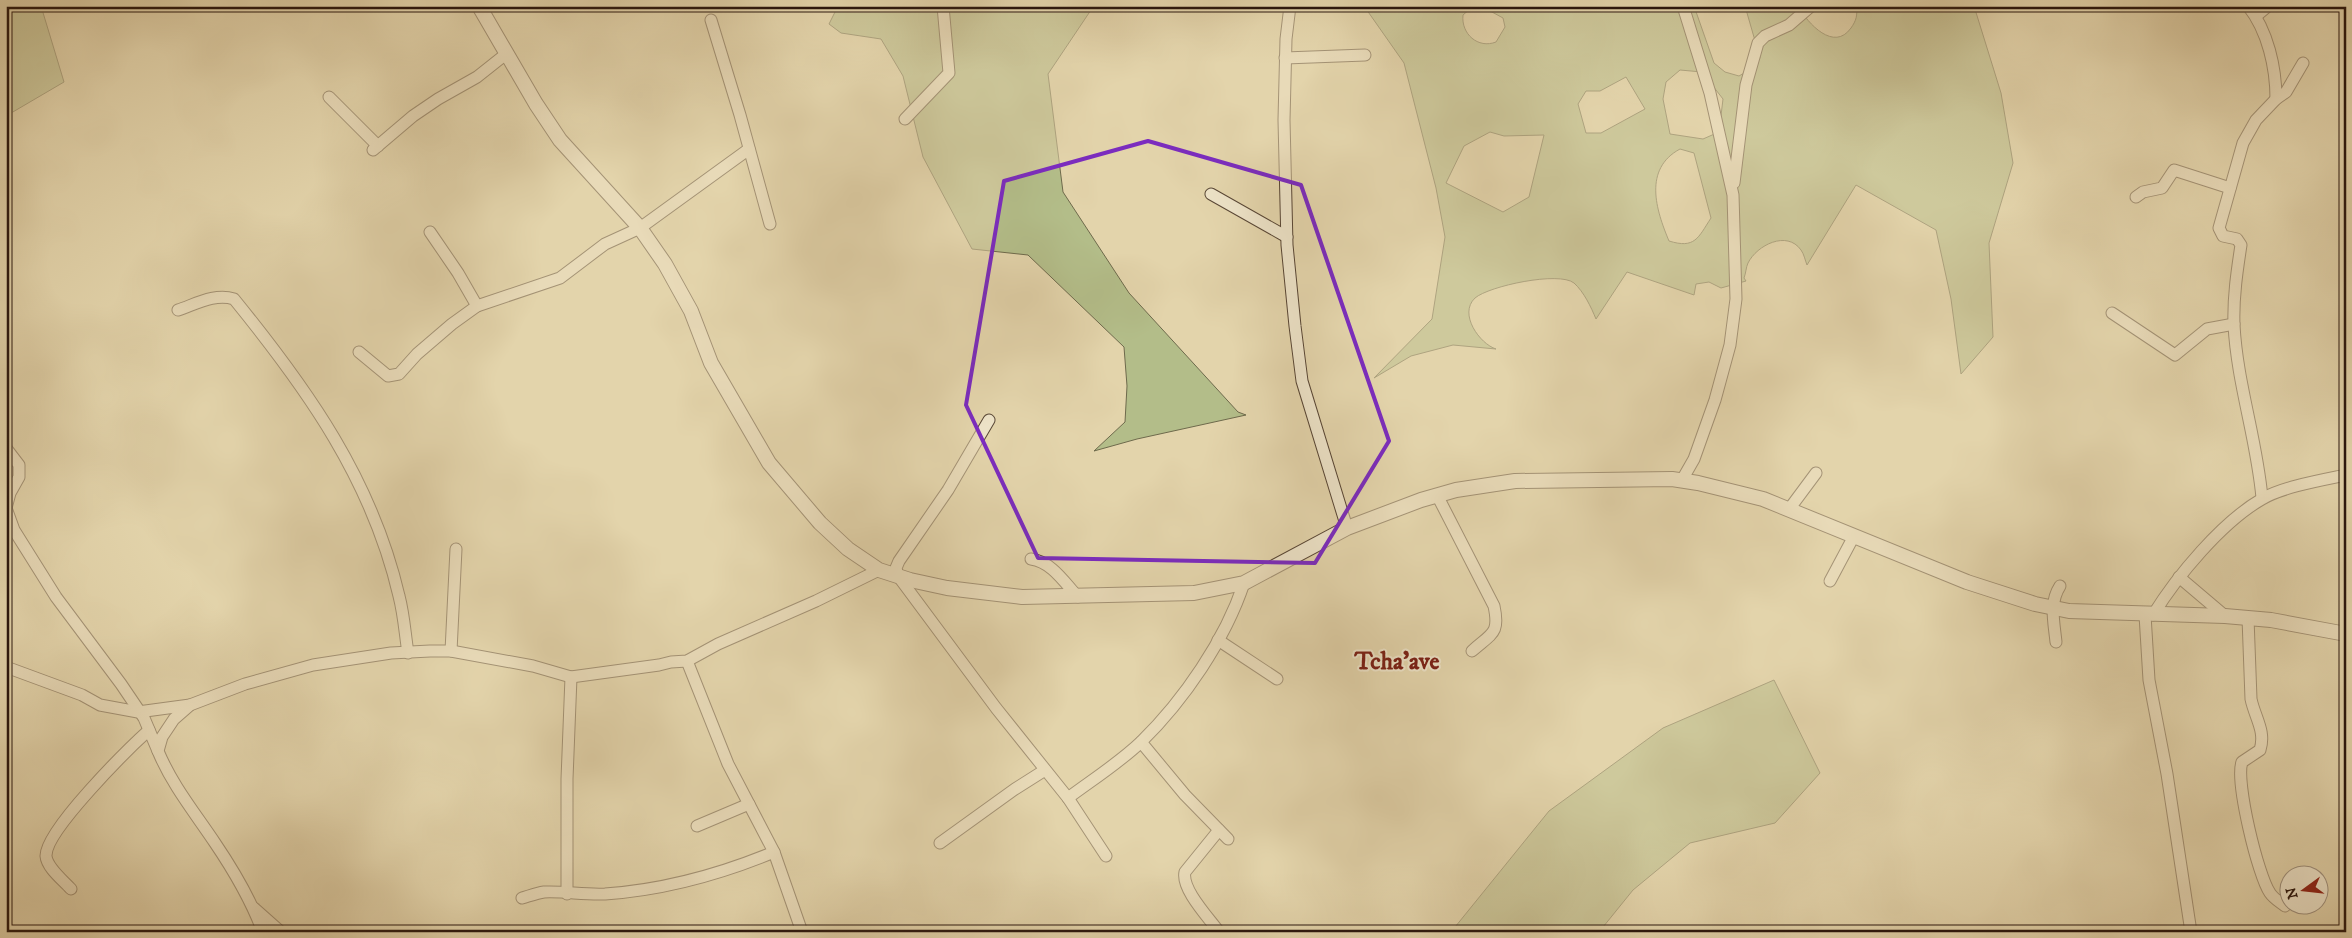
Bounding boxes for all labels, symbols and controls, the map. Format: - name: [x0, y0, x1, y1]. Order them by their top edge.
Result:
- district label: Tcha'ave: [1353, 647, 1440, 677]
- north arrow: [2280, 866, 2330, 916]
- text: N: [2282, 885, 2303, 901]

